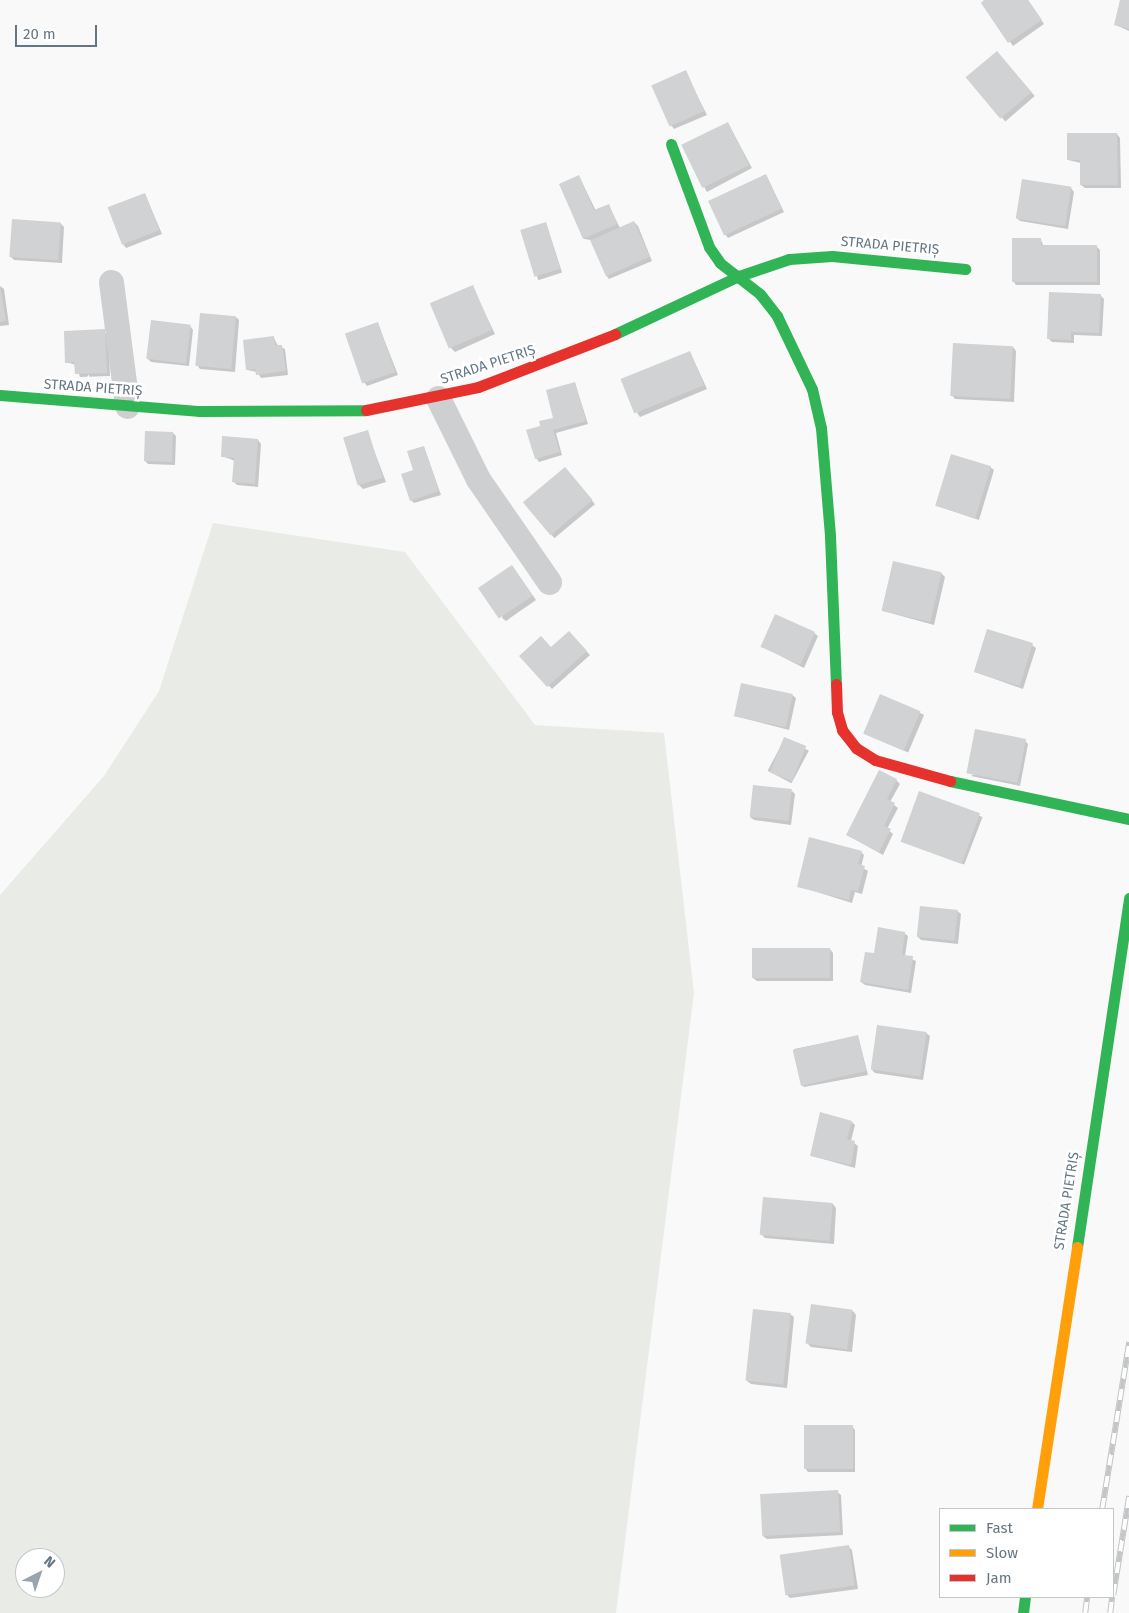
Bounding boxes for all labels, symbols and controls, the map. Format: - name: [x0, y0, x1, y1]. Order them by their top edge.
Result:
- scale bar: [18, 15, 100, 47]
- text: 20 m: [23, 25, 56, 43]
- street label: STRADA PIETRIȘ: [840, 233, 940, 259]
- street label: STRADA PIETRIȘ: [438, 342, 538, 388]
- street label: STRADA PIETRIȘ: [43, 376, 143, 400]
- street label: STRADA PIETRIȘ: [1051, 1151, 1083, 1251]
- legend: [939, 1508, 1114, 1598]
- text: Fast: [986, 1519, 1013, 1537]
- text: Slow: [986, 1544, 1018, 1562]
- north arrow: [15, 1548, 65, 1598]
- text: N: [40, 1553, 59, 1572]
- text: Jam: [986, 1569, 1012, 1587]

